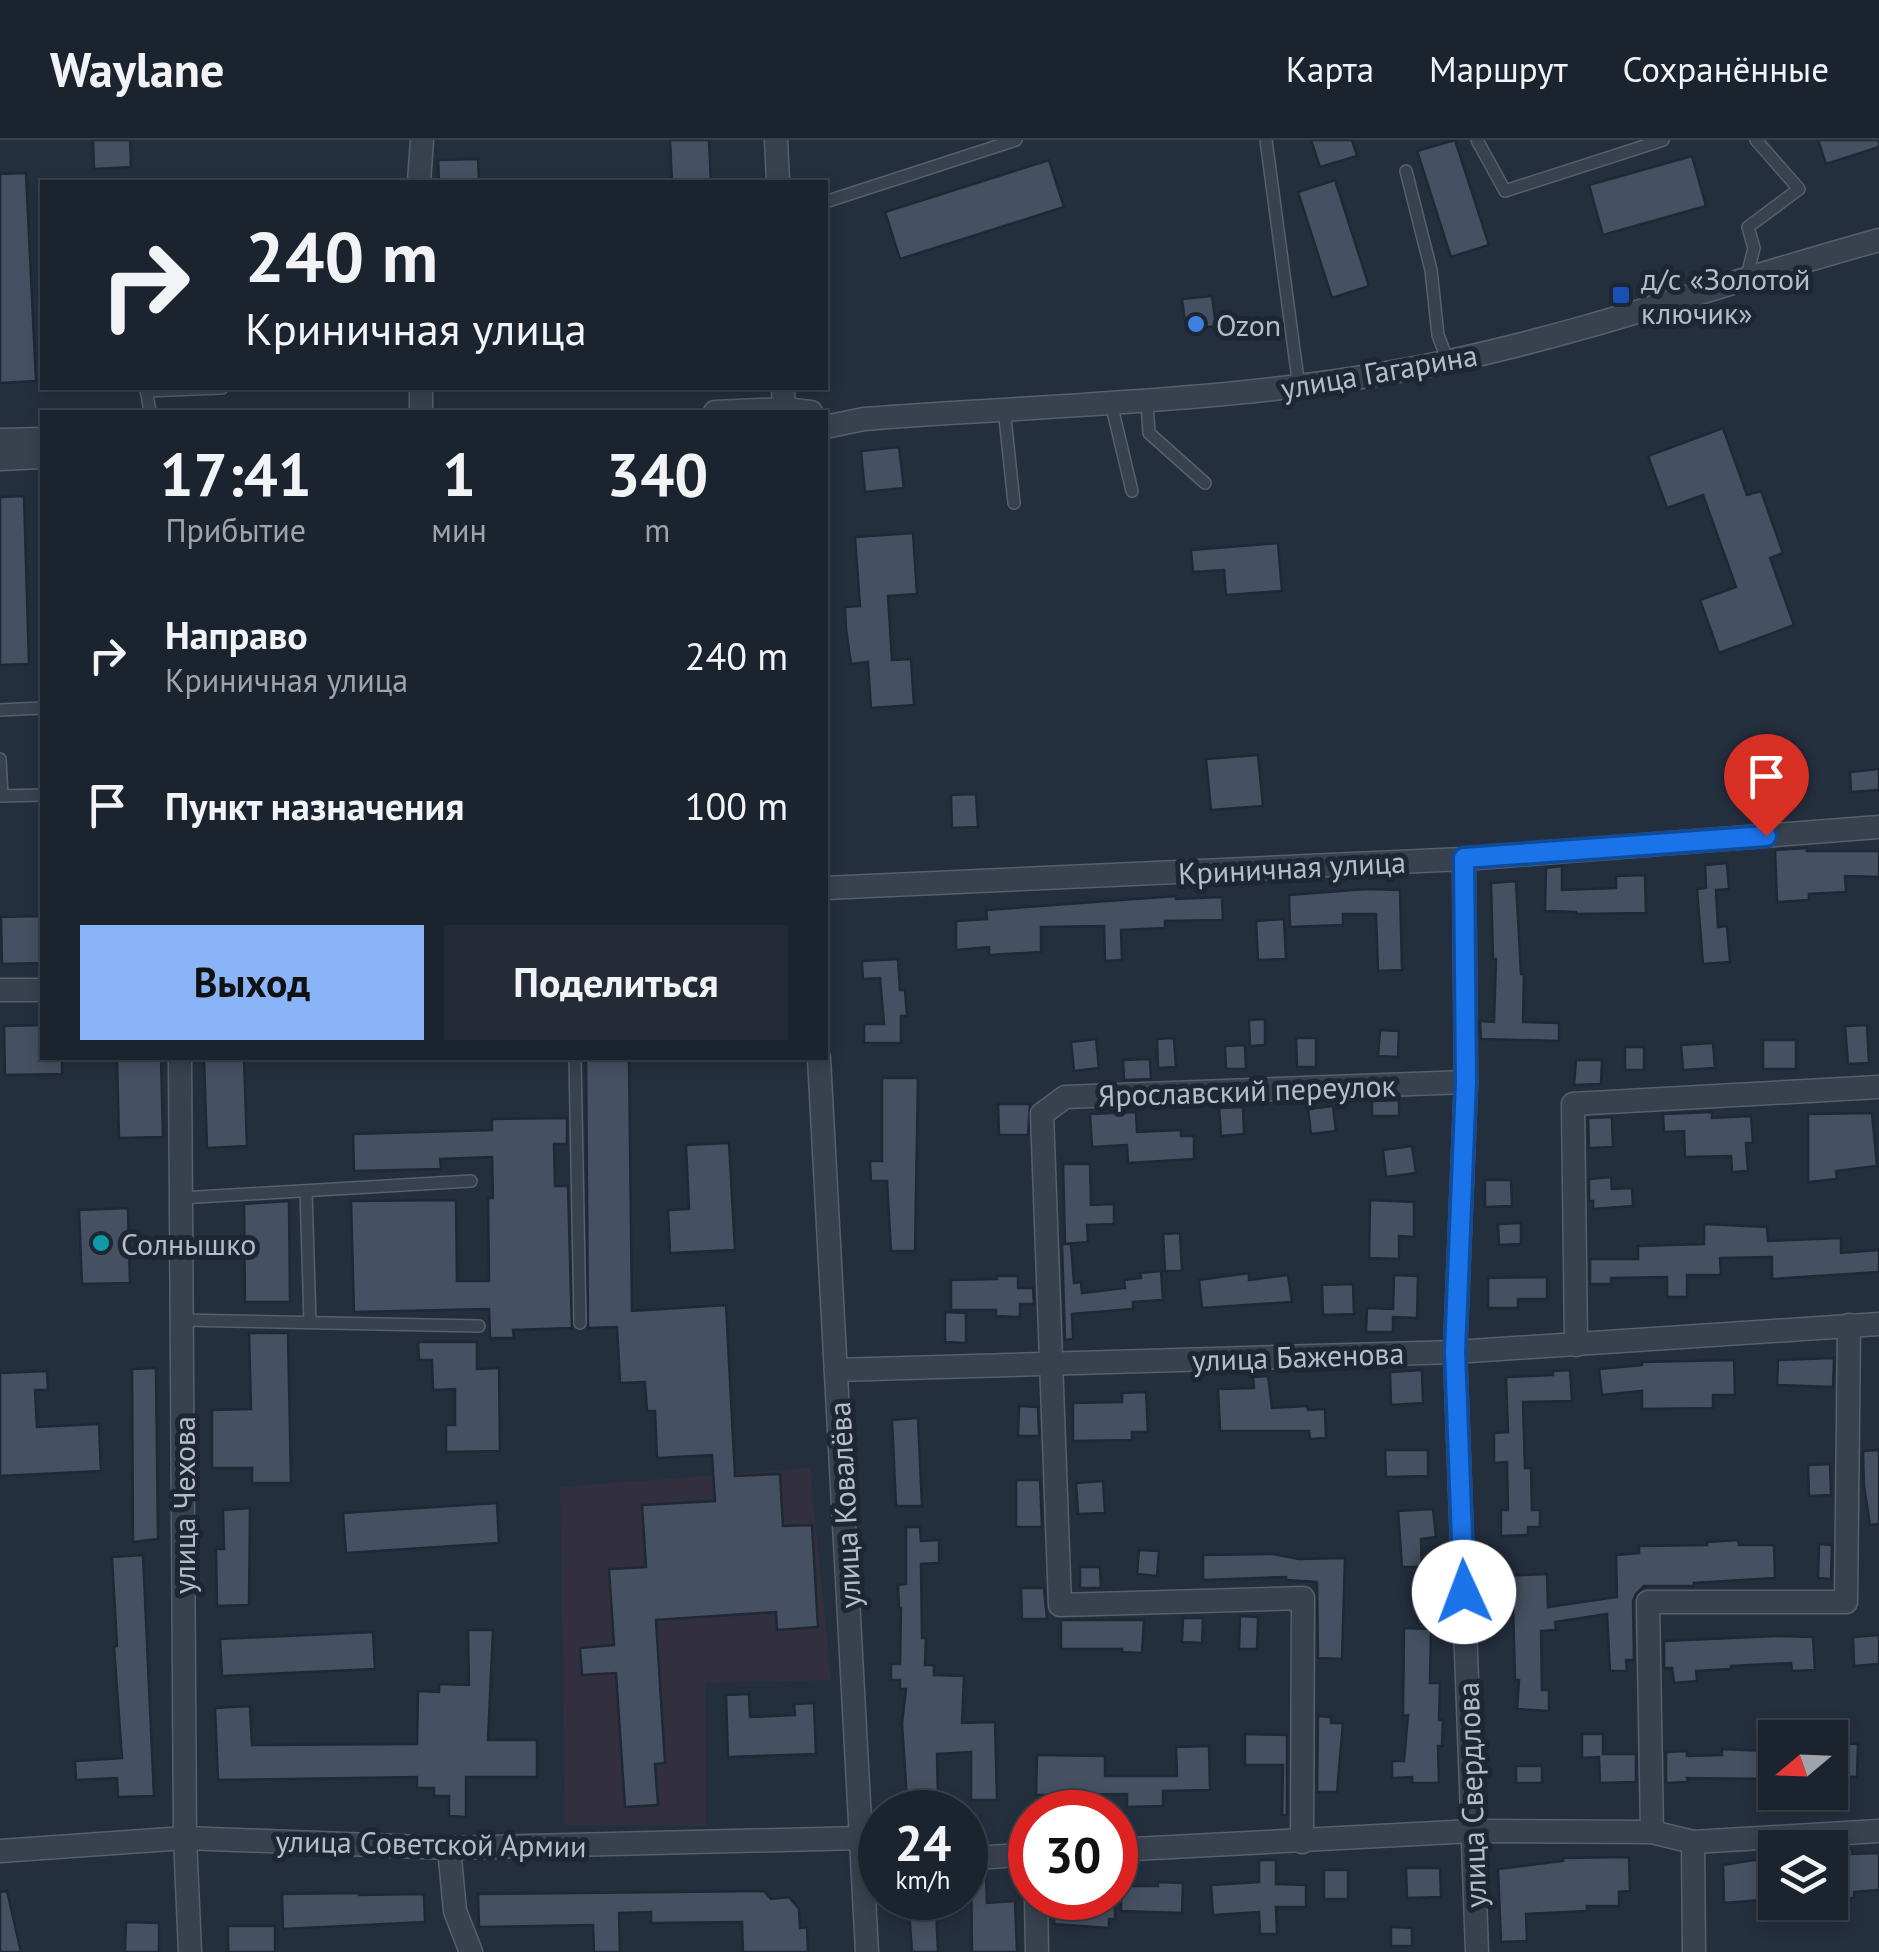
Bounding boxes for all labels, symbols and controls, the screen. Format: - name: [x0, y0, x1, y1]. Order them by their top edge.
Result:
- text: Waylane: [50, 38, 224, 100]
- text: Карта: [1286, 46, 1374, 92]
- text: Маршрут: [1429, 46, 1568, 92]
- text: Сохранённые: [1623, 46, 1829, 92]
- text: 240 m: [245, 211, 438, 301]
- icon: right: [80, 220, 210, 350]
- place label: д/с «Золотой ключик»: [1641, 259, 1810, 332]
- marker: д/с «Золотой ключик»: [1610, 284, 1632, 306]
- text: Криничная улица: [245, 299, 587, 357]
- place label: Ozon: [1216, 305, 1281, 344]
- marker: Ozon: [1185, 313, 1207, 335]
- street label: улица Гагарина: [1278, 335, 1480, 407]
- text: 17:41: [160, 435, 312, 513]
- text: 1: [442, 435, 476, 513]
- text: 340: [606, 435, 708, 513]
- text: Прибытие: [165, 509, 306, 551]
- text: мин: [431, 509, 487, 551]
- text: m: [644, 509, 670, 551]
- text: Направо: [165, 610, 308, 659]
- icon: right: [80, 628, 135, 683]
- text: 240 m: [685, 631, 788, 680]
- text: Криничная улица: [165, 659, 408, 701]
- pin: [1724, 734, 1809, 837]
- icon: arrive: [1739, 749, 1794, 804]
- icon: arrive: [80, 778, 135, 833]
- text: Пункт назначения: [165, 781, 464, 830]
- text: 100 m: [685, 781, 788, 830]
- street label: Криничная улица: [1177, 842, 1407, 892]
- button: Выход: [80, 925, 424, 1040]
- button: Поделиться: [444, 925, 788, 1040]
- street label: Ярославский переулок: [1098, 1065, 1397, 1115]
- place label: Солнышко: [121, 1224, 256, 1263]
- marker: Солнышко: [90, 1232, 112, 1254]
- street label: улица Баженова: [1191, 1333, 1405, 1379]
- street label: улица Ковалёва: [819, 1401, 869, 1609]
- street label: улица Чехова: [164, 1416, 203, 1594]
- position arrow: [1412, 1540, 1516, 1644]
- street label: улица Свердлова: [1448, 1681, 1494, 1909]
- north arrow: [1758, 1720, 1848, 1810]
- map controls: [1758, 1720, 1848, 1920]
- speed limit sign: 30: [1008, 1790, 1138, 1920]
- text: 24: [895, 1810, 951, 1875]
- street label: улица Советской Армии: [275, 1821, 587, 1865]
- button: layers: [1758, 1830, 1848, 1920]
- text: km/h: [896, 1864, 950, 1896]

